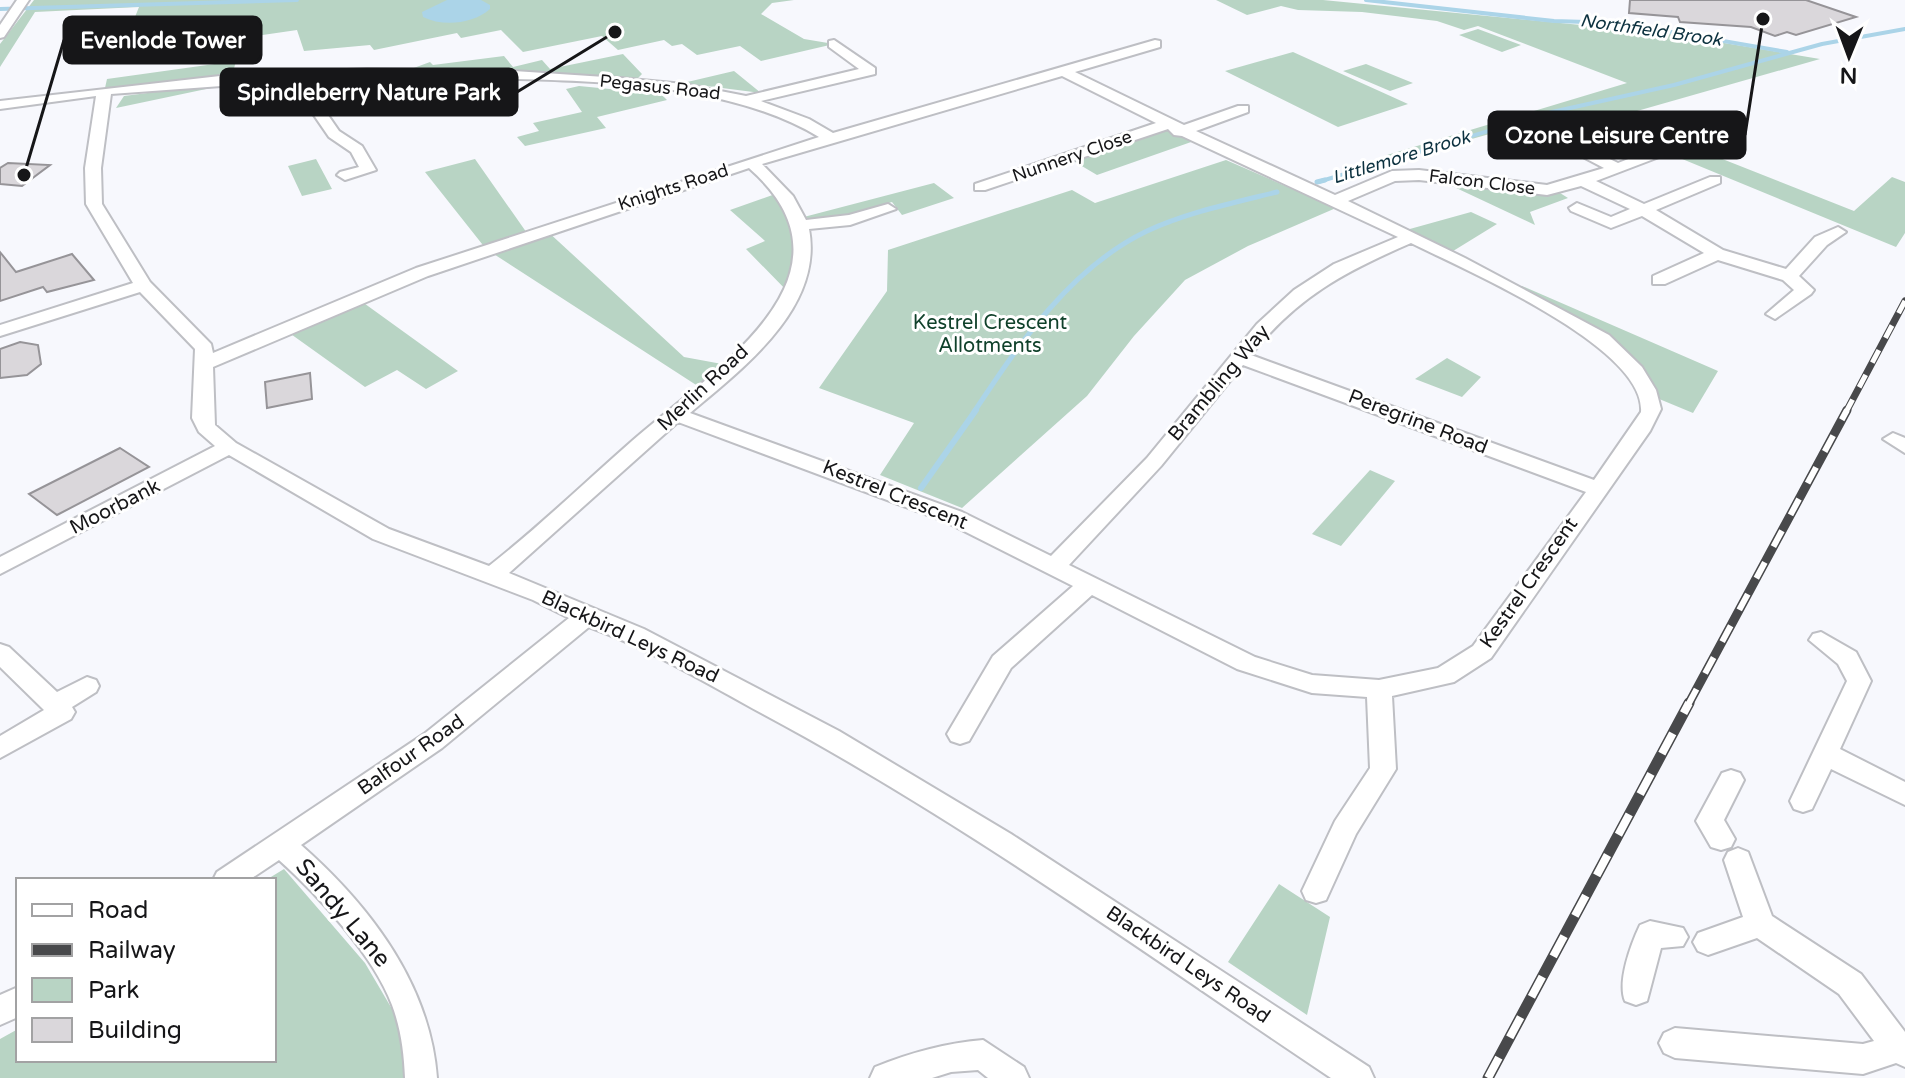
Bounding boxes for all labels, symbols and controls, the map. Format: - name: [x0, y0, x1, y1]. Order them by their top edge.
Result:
- water label: Northfield Brook: [1579, 9, 1724, 51]
- north arrow: [1809, 16, 1889, 96]
- callout: Evenlode Tower: [64, 17, 261, 63]
- text: Evenlode Tower: [80, 28, 246, 54]
- text: N: [1840, 62, 1858, 88]
- callout: Spindleberry Nature Park: [221, 69, 517, 115]
- street label: Pegasus Road: [598, 70, 722, 104]
- text: Spindleberry Nature Park: [237, 80, 501, 106]
- callout: Ozone Leisure Centre: [1489, 112, 1745, 158]
- text: Ozone Leisure Centre: [1505, 123, 1729, 149]
- street label: Nunnery Close: [1009, 125, 1135, 187]
- water label: Littlemore Brook: [1329, 125, 1474, 188]
- street label: Knights Road: [615, 159, 731, 215]
- street label: Falcon Close: [1428, 165, 1536, 199]
- park label: Kestrel Crescent Allotments: [913, 311, 1067, 358]
- street label: Brambling Way: [1163, 320, 1275, 446]
- street label: Merlin Road: [653, 340, 753, 436]
- street label: Peregrine Road: [1345, 384, 1491, 460]
- street label: Kestrel Crescent: [819, 455, 971, 535]
- street label: Moorbank: [66, 474, 164, 540]
- street label: Kestrel Crescent: [1475, 513, 1583, 653]
- street label: Blackbird Leys Road: [538, 585, 722, 689]
- street label: Balfour Road: [353, 709, 469, 801]
- street label: Sandy Lane: [289, 853, 397, 973]
- legend: [16, 878, 276, 1062]
- text: Road: [88, 896, 148, 925]
- street label: Blackbird Leys Road: [1101, 901, 1275, 1029]
- text: Railway: [88, 936, 176, 965]
- text: Park: [88, 976, 139, 1005]
- text: Building: [88, 1016, 182, 1045]

